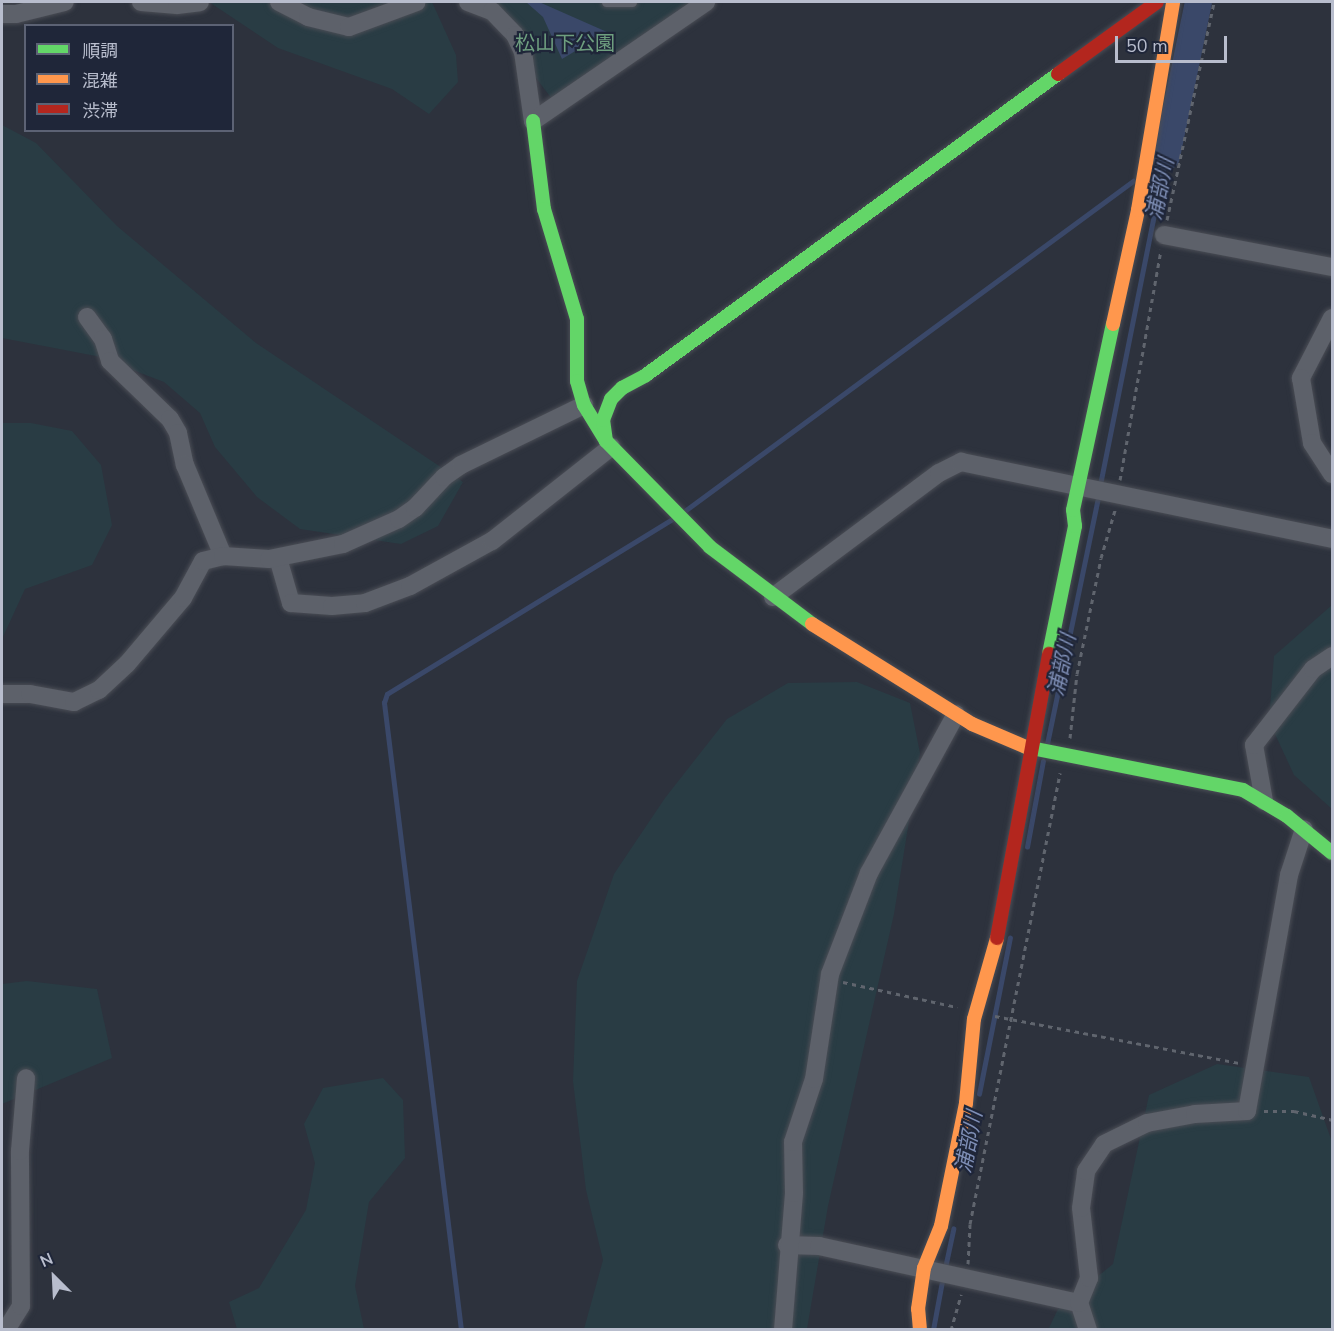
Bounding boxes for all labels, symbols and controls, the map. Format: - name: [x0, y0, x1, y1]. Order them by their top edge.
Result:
- legend: [24, 24, 234, 132]
- scale bar: [1118, 24, 1230, 62]
- park label: 松山下公園: [515, 31, 615, 55]
- text: 50 m: [1126, 34, 1168, 58]
- text: 順調: [82, 39, 118, 63]
- text: 混雑: [82, 69, 118, 93]
- text: 渋滞: [82, 99, 118, 123]
- water label: 浦部川: [1141, 156, 1179, 222]
- water label: 浦部川: [1043, 632, 1081, 698]
- water label: 浦部川: [951, 1109, 987, 1175]
- north arrow: [24, 1247, 84, 1307]
- text: N: [37, 1248, 57, 1273]

